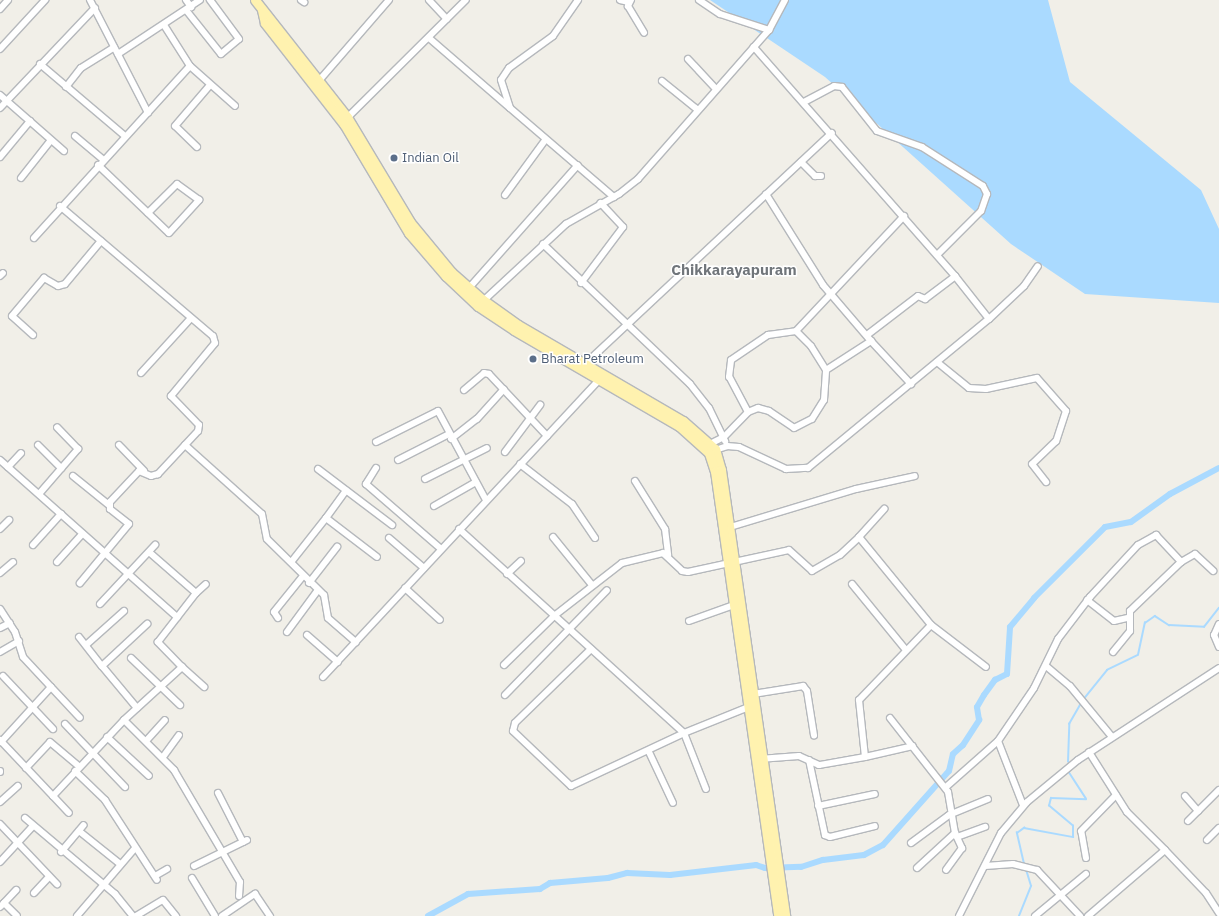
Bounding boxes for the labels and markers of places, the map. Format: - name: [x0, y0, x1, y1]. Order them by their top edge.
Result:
- place label: Indian Oil: [402, 150, 459, 166]
- marker: Indian Oil: [389, 153, 399, 163]
- place label: Bharat Petroleum: [541, 351, 644, 367]
- marker: Bharat Petroleum: [528, 354, 538, 364]

